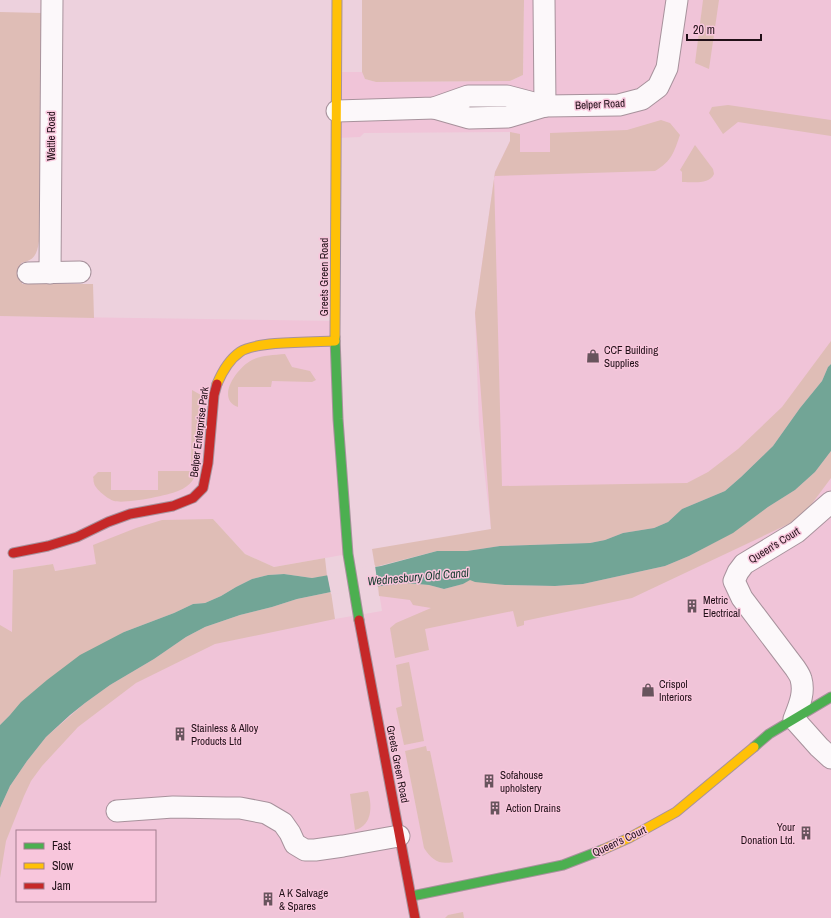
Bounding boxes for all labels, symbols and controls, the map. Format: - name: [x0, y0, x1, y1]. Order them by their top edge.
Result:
- scale bar: [687, 16, 761, 42]
- text: 20 m: [693, 22, 715, 38]
- street label: Belper Road: [575, 96, 625, 112]
- street label: Wattle Road: [44, 111, 58, 161]
- street label: Greets Green Road: [317, 238, 331, 316]
- place label: CCF Building Supplies: [604, 343, 658, 370]
- shop icon: CCF Building Supplies: [585, 348, 601, 364]
- street label: Belper Enterprise Park: [186, 385, 212, 478]
- street label: Queen's Court: [746, 523, 803, 566]
- water label: Wednesbury Old Canal: [367, 565, 470, 589]
- place label: Metric Electrical: [703, 593, 740, 620]
- building icon: Metric Electrical: [684, 598, 700, 614]
- place label: Crispol Interiors: [659, 677, 693, 704]
- shop icon: Crispol Interiors: [640, 682, 656, 698]
- place label: Stainless & Alloy Products Ltd: [191, 721, 259, 748]
- street label: Greets Green Road: [384, 724, 412, 804]
- building icon: Stainless & Alloy Products Ltd: [172, 726, 188, 742]
- place label: Sofahouse upholstery: [500, 768, 543, 795]
- building icon: Sofahouse upholstery: [481, 773, 497, 789]
- building icon: Action Drains: [487, 800, 503, 816]
- place label: Action Drains: [505, 801, 561, 815]
- place label: Your Donation Ltd.: [741, 820, 795, 847]
- street label: Queen's Court: [590, 822, 649, 860]
- building icon: Your Donation Ltd.: [798, 825, 814, 841]
- legend: [16, 830, 156, 902]
- text: Fast: [52, 838, 71, 854]
- text: Slow: [52, 858, 74, 874]
- text: Jam: [52, 878, 71, 894]
- place label: A K Salvage & Spares: [278, 886, 328, 913]
- building icon: A K Salvage & Spares: [260, 891, 276, 907]

